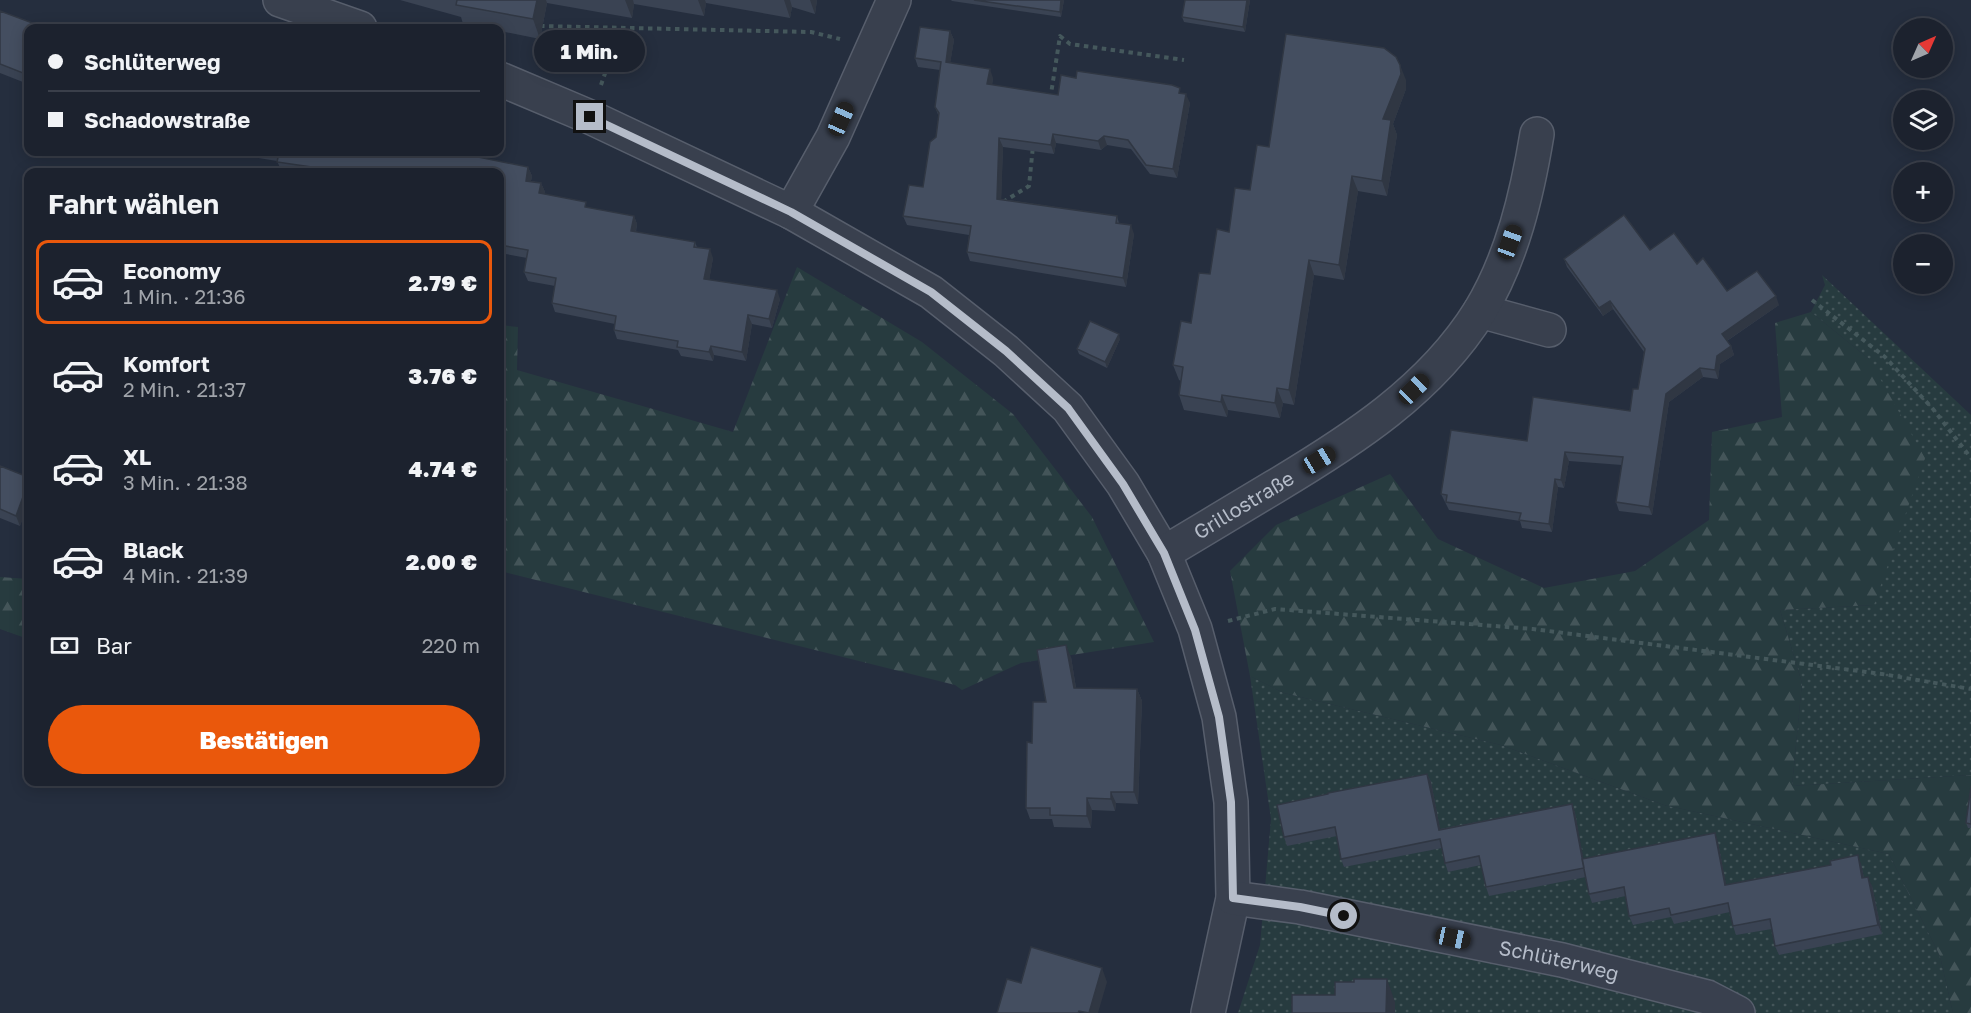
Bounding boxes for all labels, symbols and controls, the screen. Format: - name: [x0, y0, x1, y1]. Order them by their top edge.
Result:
- north arrow: [1893, 18, 1953, 78]
- map controls: [1893, 18, 1953, 294]
- callout: 1 Min.: [534, 30, 646, 72]
- text: 1 Min.: [561, 39, 619, 63]
- text: Schlüterweg: [84, 48, 221, 75]
- button: layers: [1893, 90, 1953, 150]
- car: [825, 99, 857, 139]
- route end: [576, 103, 603, 130]
- text: Schadowstraße: [84, 106, 250, 133]
- button: +: [1893, 162, 1953, 222]
- text: Fahrt wählen: [48, 188, 219, 220]
- car: [1495, 222, 1525, 262]
- button: −: [1893, 234, 1953, 294]
- icon: car: [51, 255, 105, 309]
- text: Economy: [123, 257, 221, 284]
- text: 2.79 €: [408, 269, 477, 296]
- text: 1 Min. · 21:36: [123, 284, 246, 308]
- icon: car: [51, 348, 105, 402]
- text: Komfort: [123, 350, 210, 377]
- text: 3.76 €: [408, 362, 477, 389]
- car: [1395, 370, 1433, 408]
- text: 2 Min. · 21:37: [123, 377, 246, 401]
- icon: car: [51, 441, 105, 495]
- text: XL: [123, 443, 151, 470]
- car: [1299, 443, 1339, 477]
- text: 4.74 €: [408, 455, 477, 482]
- street label: Grillostraße: [1189, 465, 1298, 544]
- text: 3 Min. · 21:38: [123, 470, 248, 494]
- icon: car: [51, 534, 105, 588]
- text: Black: [123, 536, 184, 563]
- text: 2.00 €: [406, 548, 477, 575]
- text: 4 Min. · 21:39: [123, 563, 248, 587]
- icon: cash: [48, 629, 81, 662]
- text: Bar: [96, 632, 132, 659]
- text: 220 m: [422, 633, 480, 657]
- button: Bestätigen: [48, 705, 480, 774]
- route start: [1330, 902, 1357, 929]
- car: [1434, 925, 1472, 951]
- street label: Schlüterweg: [1497, 935, 1622, 985]

